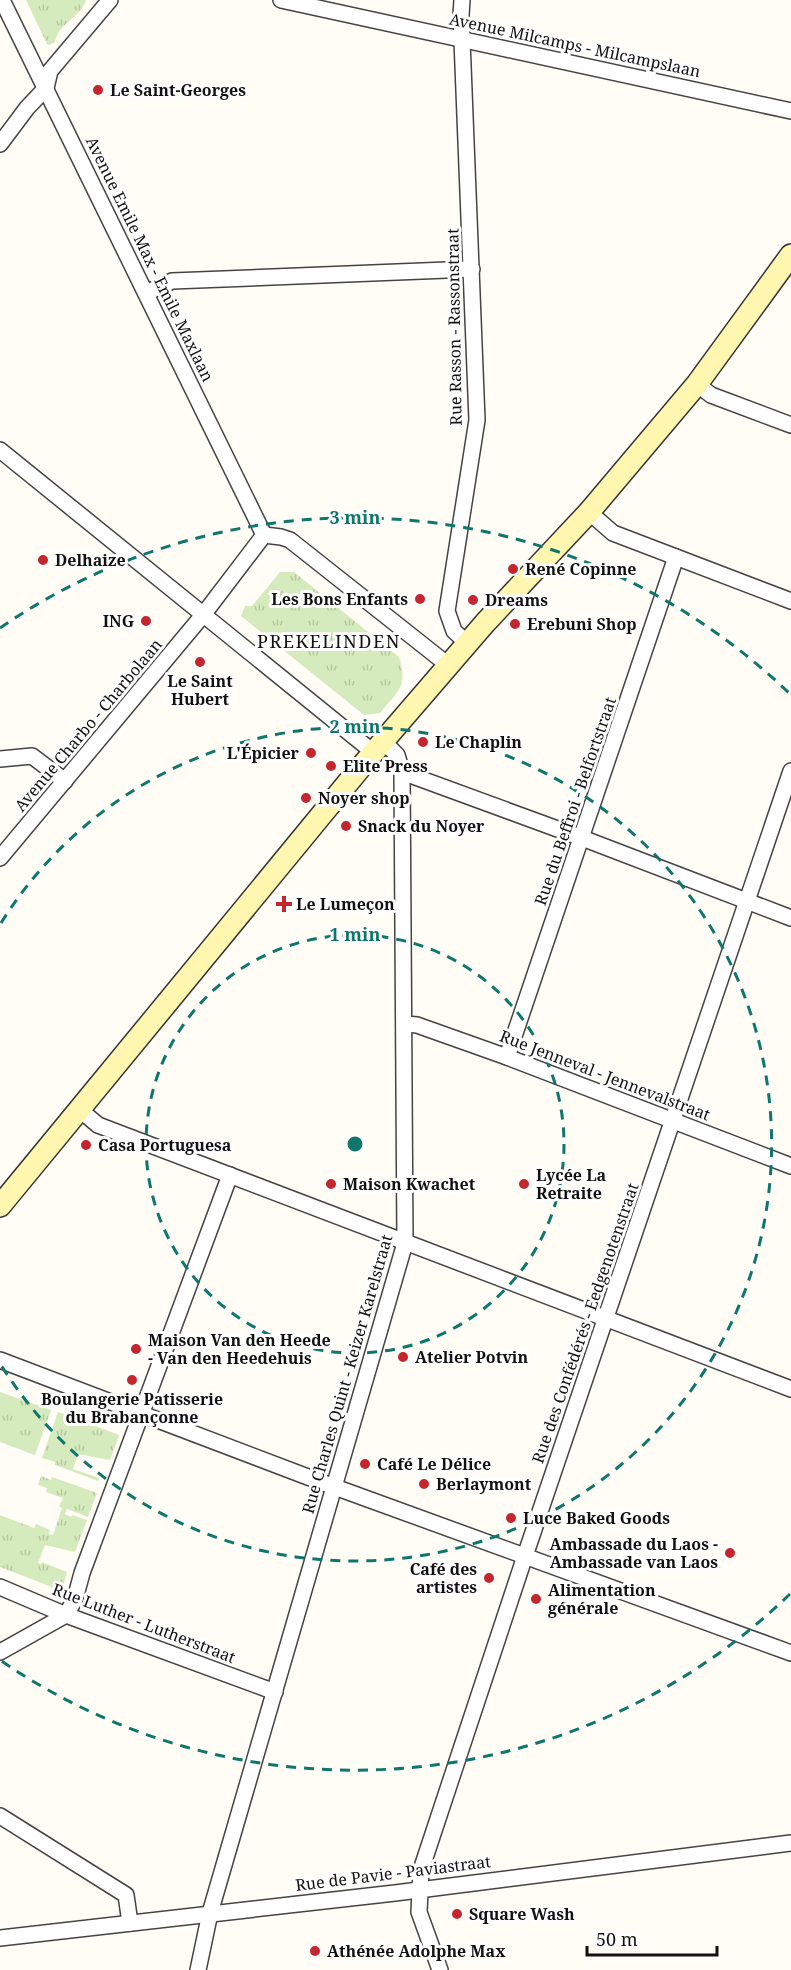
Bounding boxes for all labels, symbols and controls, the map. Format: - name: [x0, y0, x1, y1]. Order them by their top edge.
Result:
- street label: Avenue Milcamps - Milcampslaan: [447, 8, 703, 82]
- place label: Le Saint-Georges: [110, 79, 246, 101]
- marker: Le Saint-Georges: [91, 83, 105, 97]
- street label: Avenue Emile Max - Emile Maxlaan: [81, 133, 219, 385]
- street label: Rue Rasson - Rassonstraat: [441, 228, 467, 426]
- text: 3 min: [330, 505, 380, 529]
- place label: Delhaize: [55, 549, 126, 571]
- marker: Delhaize: [36, 553, 50, 567]
- place label: René Copinne: [525, 558, 637, 580]
- marker: René Copinne: [506, 562, 520, 576]
- place label: Les Bons Enfants: [271, 588, 408, 610]
- place label: Dreams: [485, 589, 548, 611]
- marker: Les Bons Enfants: [413, 592, 427, 606]
- marker: Dreams: [466, 593, 480, 607]
- place label: ING: [103, 610, 134, 632]
- place label: Erebuni Shop: [527, 613, 637, 635]
- marker: ING: [139, 614, 153, 628]
- marker: Erebuni Shop: [508, 617, 522, 631]
- district label: PREKELINDEN: [257, 629, 401, 653]
- street label: Avenue Charbo - Charbolaan: [9, 634, 167, 816]
- marker: Le Saint Hubert: [193, 655, 207, 669]
- place label: Le Saint Hubert: [167, 670, 233, 710]
- street label: Rue du Beffroi - Belfortstraat: [529, 694, 621, 908]
- text: 2 min: [330, 714, 380, 738]
- place label: Le Chaplin: [435, 731, 522, 753]
- marker: Le Chaplin: [416, 735, 430, 749]
- place label: L'Épicier: [227, 742, 300, 764]
- marker: L'Épicier: [304, 746, 318, 760]
- place label: Elite Press: [343, 755, 428, 777]
- marker: Elite Press: [324, 759, 338, 773]
- place label: Noyer shop: [318, 787, 410, 809]
- marker: Noyer shop: [299, 791, 313, 805]
- place label: Snack du Noyer: [358, 815, 485, 837]
- marker: Snack du Noyer: [339, 819, 353, 833]
- place label: Le Lumeçon: [296, 893, 395, 915]
- marker: Le Lumeçon: [277, 897, 291, 911]
- text: 1 min: [330, 922, 380, 946]
- street label: Rue Jenneval - Jennevalstraat: [497, 1025, 714, 1125]
- place label: Casa Portuguesa: [98, 1134, 232, 1156]
- centre of rings: [345, 1134, 365, 1154]
- marker: Casa Portuguesa: [79, 1138, 93, 1152]
- place label: Lycée La Retraite: [536, 1164, 607, 1204]
- place label: Maison Kwachet: [343, 1173, 476, 1195]
- marker: Maison Kwachet: [324, 1177, 338, 1191]
- marker: Lycée La Retraite: [517, 1177, 531, 1191]
- street label: Rue des Confédérés - Eedgenotenstraat: [527, 1179, 644, 1466]
- street label: Rue Charles Quint - Keizer Karelstraat: [297, 1232, 398, 1516]
- place label: Maison Van den Heede - Van den Heedehuis: [148, 1329, 331, 1369]
- marker: Maison Van den Heede - Van den Heedehuis: [129, 1342, 143, 1356]
- place label: Atelier Potvin: [415, 1346, 528, 1368]
- marker: Atelier Potvin: [396, 1350, 410, 1364]
- marker: Boulangerie Patisserie du Brabançonne: [125, 1373, 139, 1387]
- place label: Boulangerie Patisserie du Brabançonne: [41, 1388, 223, 1428]
- place label: Café Le Délice: [377, 1453, 491, 1475]
- marker: Café Le Délice: [358, 1457, 372, 1471]
- place label: Berlaymont: [436, 1473, 532, 1495]
- marker: Berlaymont: [417, 1477, 431, 1491]
- place label: Luce Baked Goods: [523, 1507, 670, 1529]
- marker: Luce Baked Goods: [504, 1511, 518, 1525]
- place label: Ambassade du Laos - Ambassade van Laos: [550, 1533, 718, 1573]
- marker: Ambassade du Laos - Ambassade van Laos: [723, 1546, 737, 1560]
- place label: Café des artistes: [410, 1558, 477, 1598]
- marker: Café des artistes: [482, 1571, 496, 1585]
- street label: Rue Luther - Lutherstraat: [49, 1578, 239, 1668]
- place label: Alimentation générale: [548, 1579, 656, 1619]
- marker: Alimentation générale: [529, 1592, 543, 1606]
- street label: Rue de Pavie - Paviastraat: [294, 1850, 492, 1896]
- place label: Square Wash: [469, 1903, 575, 1925]
- marker: Square Wash: [450, 1907, 464, 1921]
- scale bar: [587, 1919, 718, 1957]
- text: 50 m: [596, 1927, 638, 1951]
- place label: Athénée Adolphe Max: [327, 1940, 506, 1962]
- marker: Athénée Adolphe Max: [308, 1944, 322, 1958]

